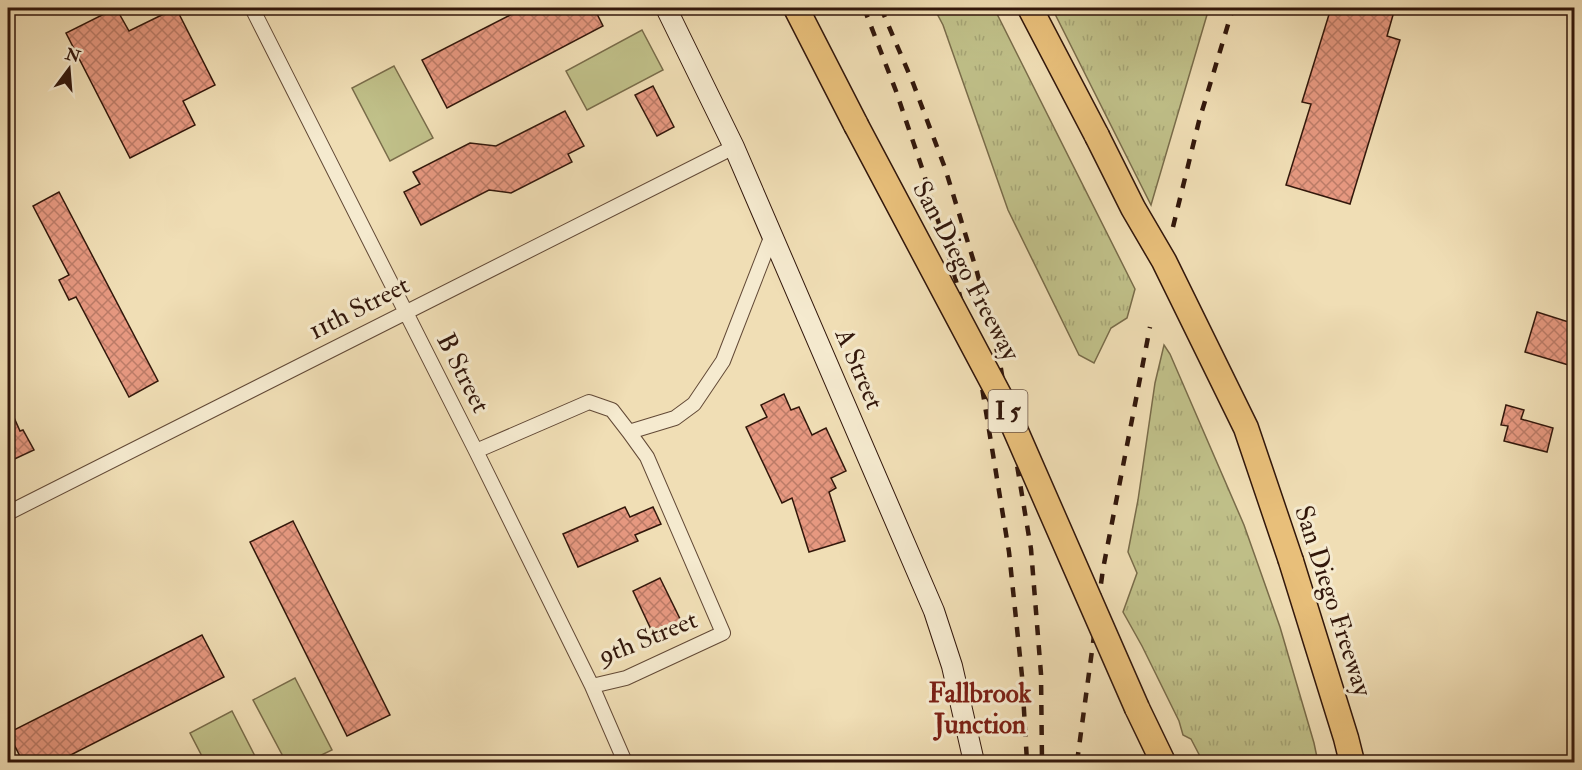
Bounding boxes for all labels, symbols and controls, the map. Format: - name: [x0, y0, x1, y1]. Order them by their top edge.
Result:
- north arrow: [39, 39, 99, 99]
- text: N: [62, 44, 83, 67]
- street label: San Diego Freeway: [905, 176, 1027, 367]
- street label: 11th Street: [303, 269, 415, 347]
- street label: A Street: [827, 323, 890, 414]
- street label: B Street: [429, 328, 497, 418]
- road number: I 5: [988, 390, 1028, 432]
- street label: San Diego Freeway: [1287, 502, 1379, 701]
- street label: 9th Street: [592, 604, 702, 673]
- district label: Fallbrook Junction: [929, 677, 1033, 741]

